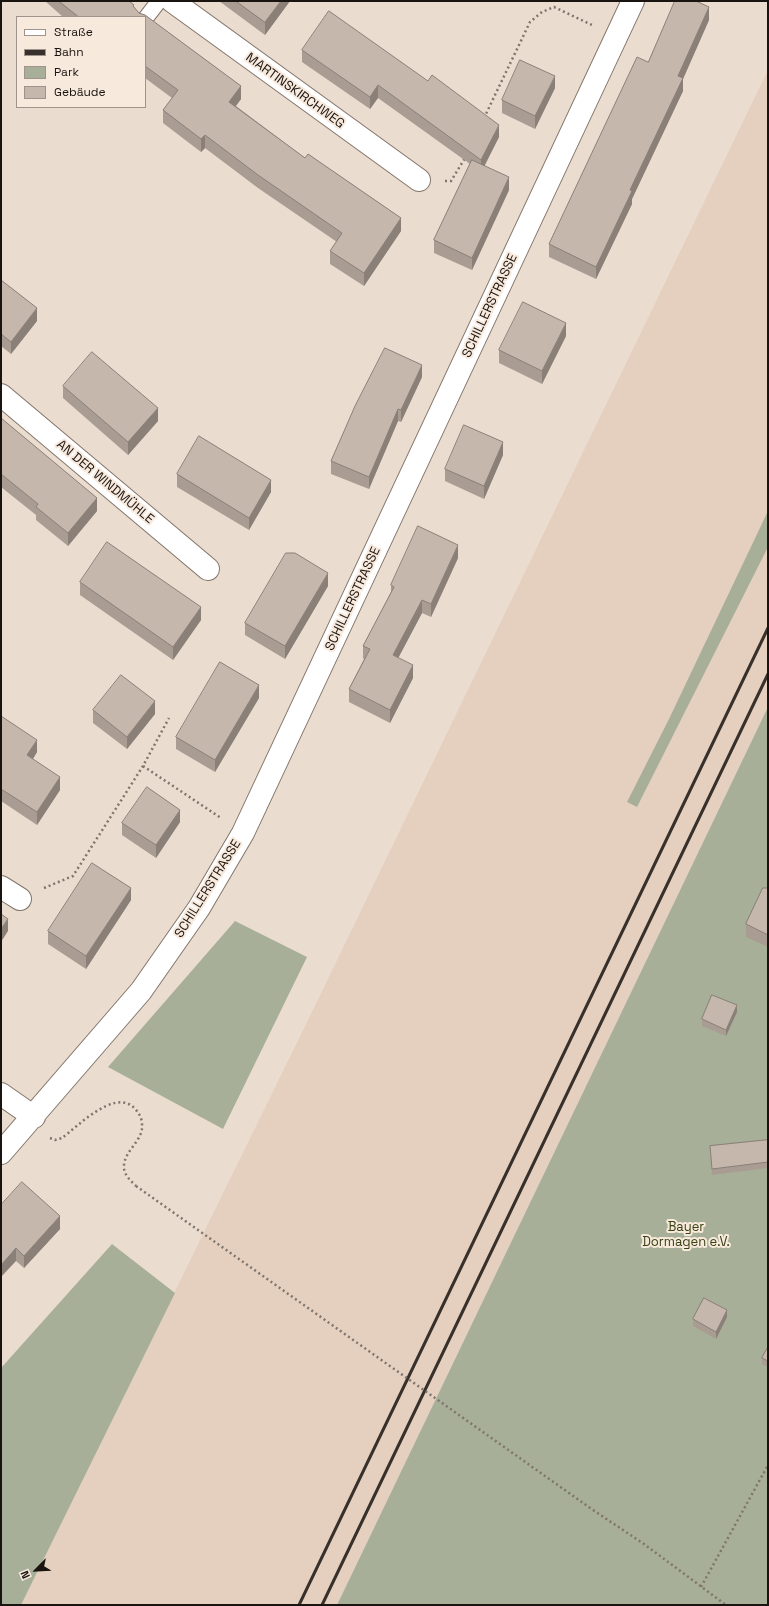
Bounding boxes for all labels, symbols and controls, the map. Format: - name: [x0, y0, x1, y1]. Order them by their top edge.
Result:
- legend: [16, 16, 146, 108]
- text: Straße: [54, 24, 93, 40]
- text: Bahn: [54, 44, 84, 60]
- street label: MARTINSKIRCHWEG: [243, 50, 347, 132]
- text: Park: [54, 64, 79, 80]
- text: Gebäude: [54, 84, 106, 100]
- street label: SCHILLERSTRASSE: [459, 252, 521, 360]
- street label: AN DER WINDMÜHLE: [53, 437, 157, 527]
- street label: SCHILLERSTRASSE: [322, 545, 384, 653]
- street label: SCHILLERSTRASSE: [172, 837, 244, 941]
- park label: Bayer Dormagen e.V.: [642, 1219, 730, 1250]
- north arrow: [16, 1550, 56, 1590]
- text: N: [17, 1569, 33, 1581]

